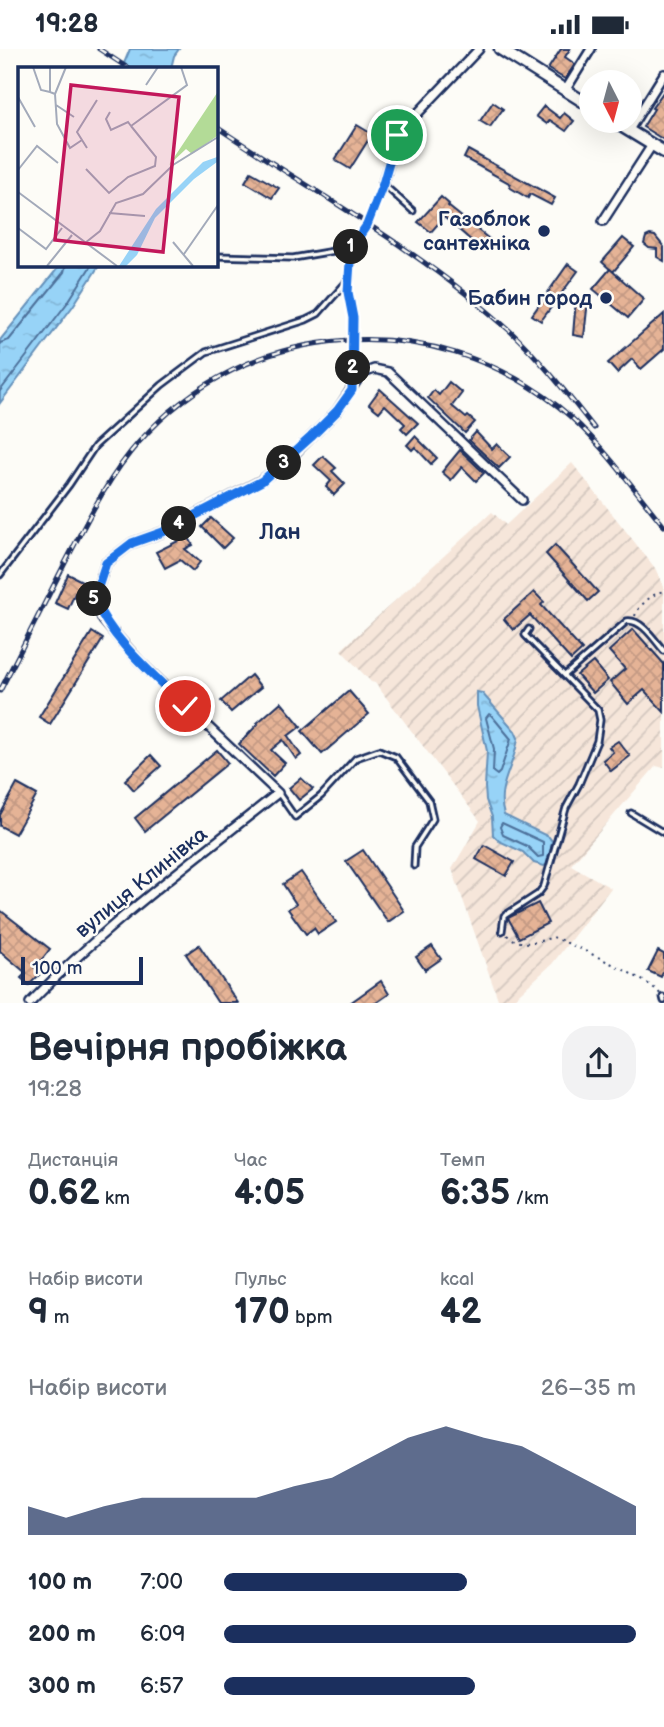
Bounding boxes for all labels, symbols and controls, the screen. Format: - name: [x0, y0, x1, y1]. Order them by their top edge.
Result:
- text: 19:28: [35, 9, 99, 40]
- inset map: [18, 67, 217, 266]
- north arrow: [579, 70, 642, 133]
- map controls: [579, 70, 642, 133]
- pin: [367, 105, 427, 165]
- icon: arrive: [378, 116, 416, 154]
- place label: Газоблок сантехніка: [423, 207, 531, 256]
- marker: Газоблок сантехніка: [536, 223, 552, 239]
- pin: 1: [334, 229, 368, 265]
- text: 1: [347, 235, 355, 258]
- place label: Бабин город: [468, 286, 592, 311]
- marker: Бабин город: [598, 290, 614, 306]
- pin: 2: [336, 351, 370, 385]
- text: 2: [347, 356, 358, 379]
- pin: 3: [266, 445, 302, 481]
- text: 3: [278, 451, 289, 474]
- pin: 4: [162, 507, 196, 541]
- text: 4: [173, 512, 184, 535]
- district label: Лан: [258, 518, 301, 546]
- pin: 5: [76, 581, 112, 617]
- text: 5: [88, 587, 99, 610]
- pin: [155, 676, 215, 736]
- icon: check: [166, 687, 204, 725]
- street label: вулиця Клинівка: [70, 821, 213, 943]
- scale bar: [21, 953, 144, 985]
- text: 100 m: [32, 957, 83, 980]
- text: Вечірня пробіжка: [28, 1026, 347, 1071]
- button: share: [562, 1026, 636, 1100]
- text: 19:28: [28, 1075, 82, 1103]
- text: Дистанція: [28, 1149, 118, 1172]
- text: Час: [234, 1149, 267, 1172]
- text: Темп: [440, 1149, 485, 1172]
- text: 0.62: [28, 1172, 100, 1215]
- text: 4:05: [234, 1172, 305, 1215]
- text: 6:35: [440, 1172, 510, 1215]
- text: km: [100, 1187, 130, 1210]
- text: /km: [510, 1187, 549, 1210]
- text: Набір висоти: [28, 1268, 143, 1291]
- text: Пульс: [234, 1268, 287, 1291]
- text: kcal: [440, 1268, 474, 1291]
- text: 9: [28, 1291, 49, 1334]
- text: 170: [234, 1291, 290, 1334]
- text: 42: [440, 1291, 482, 1334]
- text: m: [49, 1306, 69, 1329]
- text: bpm: [290, 1306, 332, 1329]
- text: Набір висоти: [28, 1374, 167, 1402]
- text: 26–35 m: [541, 1374, 636, 1402]
- text: 100 m: [28, 1568, 92, 1596]
- text: 7:00: [140, 1568, 183, 1596]
- text: 200 m: [28, 1620, 96, 1648]
- text: 6:09: [140, 1620, 186, 1648]
- text: 300 m: [28, 1672, 96, 1700]
- text: 6:57: [140, 1672, 183, 1700]

